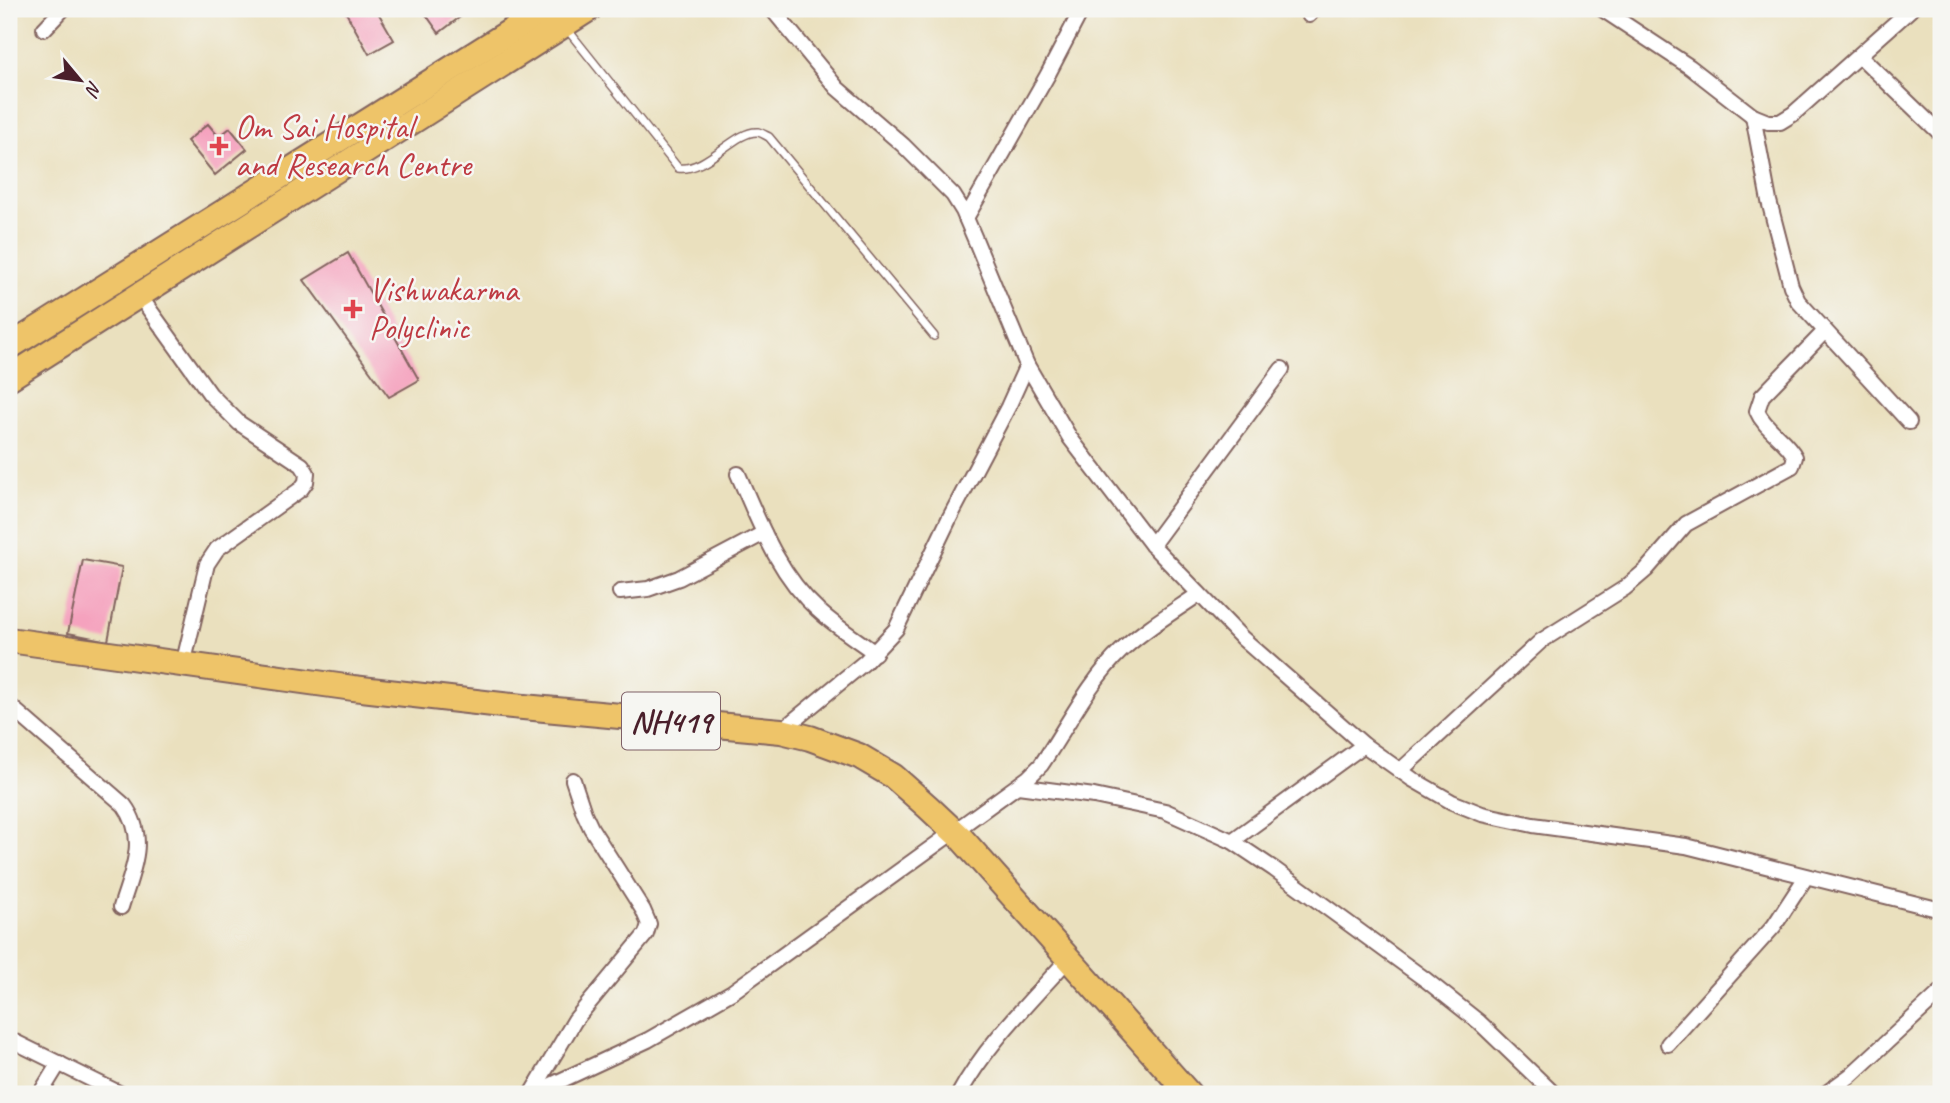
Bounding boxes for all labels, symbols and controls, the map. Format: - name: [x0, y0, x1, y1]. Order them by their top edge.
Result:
- north arrow: [46, 46, 116, 116]
- text: N: [79, 77, 107, 102]
- place label: Om Sai Hospital and Research Centre: [235, 106, 473, 186]
- marker: Om Sai Hospital and Research Centre: [209, 136, 229, 156]
- place label: Vishwakarma Polyclinic: [369, 269, 521, 349]
- marker: Vishwakarma Polyclinic: [343, 299, 363, 319]
- road number: NH419: [622, 692, 720, 750]

